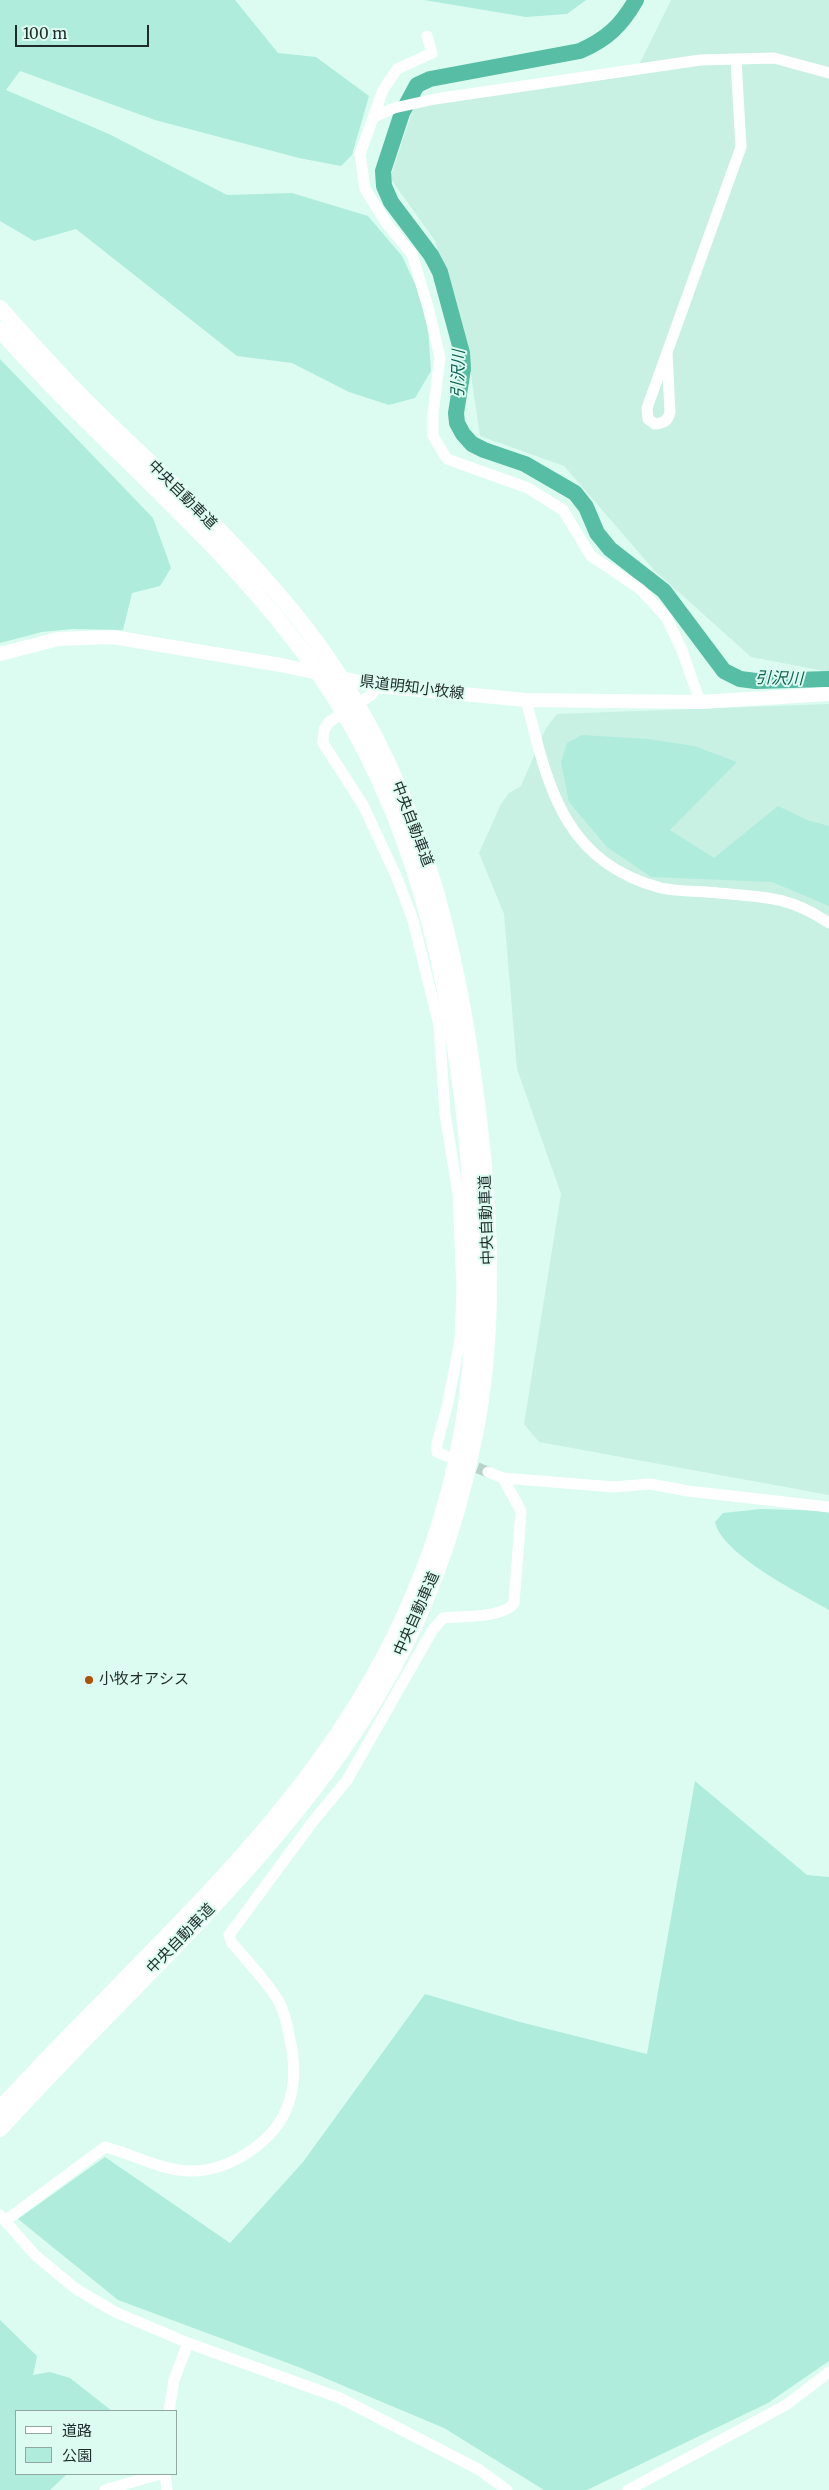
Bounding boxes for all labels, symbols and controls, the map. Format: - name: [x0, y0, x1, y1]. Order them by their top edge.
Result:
- scale bar: [18, 15, 151, 47]
- text: 100 m: [23, 24, 67, 43]
- water label: 引沢川: [449, 350, 469, 398]
- street label: 中央自動車道: [144, 457, 220, 533]
- water label: 引沢川: [755, 669, 803, 689]
- street label: 県道明知小牧線: [359, 673, 465, 703]
- street label: 中央自動車道: [387, 779, 437, 869]
- street label: 中央自動車道: [476, 1175, 498, 1265]
- street label: 中央自動車道: [390, 1569, 444, 1659]
- place label: 小牧オアシス: [99, 1671, 189, 1689]
- marker: 小牧オアシス: [83, 1674, 95, 1686]
- street label: 中央自動車道: [143, 1900, 219, 1978]
- legend: [15, 2410, 178, 2475]
- text: 道路: [62, 2421, 92, 2440]
- text: 公園: [62, 2446, 92, 2465]

